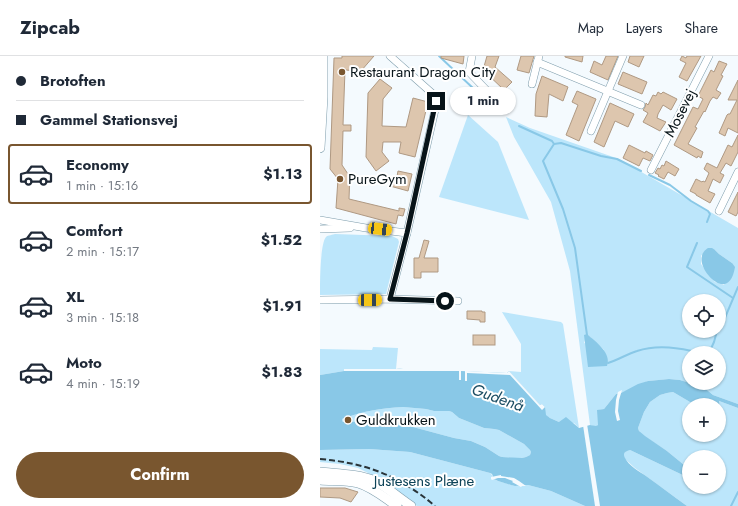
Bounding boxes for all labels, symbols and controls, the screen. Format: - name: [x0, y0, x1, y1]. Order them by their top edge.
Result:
- text: Zipcab: [20, 14, 80, 41]
- text: Map: [578, 18, 604, 38]
- text: Layers: [626, 18, 662, 38]
- text: Share: [684, 18, 718, 38]
- place label: Restaurant Dragon City: [350, 61, 496, 83]
- marker: Restaurant Dragon City: [337, 67, 347, 77]
- text: Brotoften: [40, 70, 106, 92]
- street label: Mosevej: [658, 85, 702, 141]
- callout: 1 min: [450, 87, 516, 115]
- text: 1 min: [467, 91, 499, 110]
- route end: [427, 92, 445, 110]
- text: Gammel Stationsvej: [40, 109, 178, 131]
- text: Economy: [66, 154, 129, 176]
- icon: car: [18, 156, 54, 192]
- text: $1.13: [263, 163, 302, 185]
- place label: PureGym: [348, 168, 407, 190]
- marker: PureGym: [335, 174, 345, 184]
- text: 1 min · 15:16: [66, 176, 138, 195]
- text: Comfort: [66, 220, 123, 242]
- icon: car: [18, 222, 54, 258]
- car: [367, 222, 393, 236]
- text: $1.52: [261, 229, 302, 251]
- text: 2 min · 15:17: [66, 242, 139, 261]
- text: XL: [66, 286, 84, 308]
- icon: car: [18, 288, 54, 324]
- route start: [436, 292, 454, 310]
- car: [358, 294, 382, 306]
- map controls: [682, 294, 726, 494]
- button: locate: [682, 294, 726, 338]
- text: $1.91: [263, 295, 302, 317]
- text: 3 min · 15:18: [66, 308, 139, 327]
- button: layers: [682, 346, 726, 390]
- text: Moto: [66, 352, 102, 374]
- icon: car: [18, 354, 54, 390]
- text: $1.83: [261, 361, 302, 383]
- text: 4 min · 15:19: [66, 374, 140, 393]
- water label: Gudenå: [469, 377, 527, 418]
- button: +: [682, 398, 726, 442]
- place label: Guldkrukken: [356, 409, 436, 431]
- marker: Guldkrukken: [343, 415, 353, 425]
- button: −: [682, 450, 726, 494]
- button: Confirm: [16, 452, 304, 498]
- park label: Justesens Plæne: [372, 470, 475, 492]

